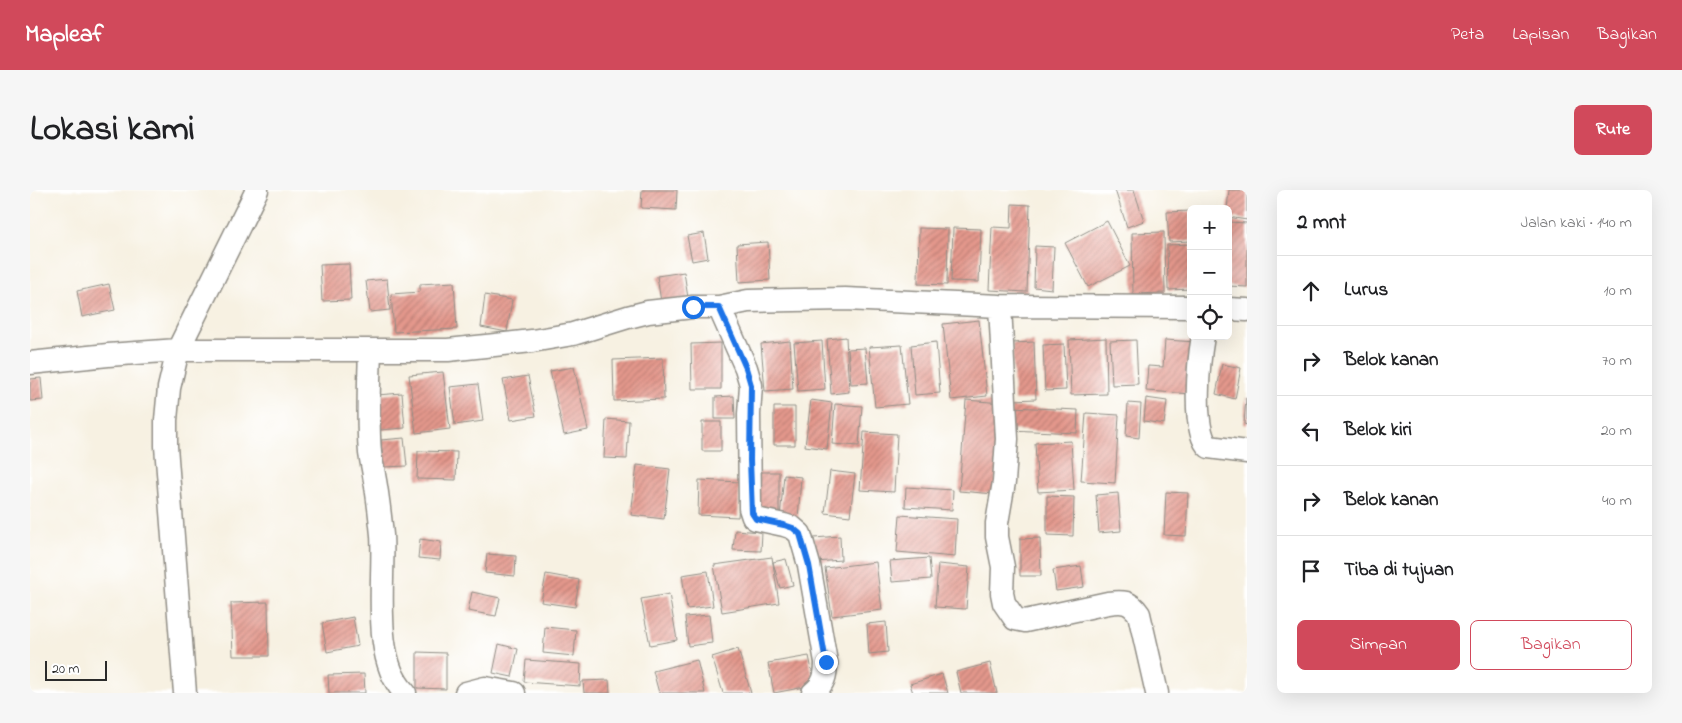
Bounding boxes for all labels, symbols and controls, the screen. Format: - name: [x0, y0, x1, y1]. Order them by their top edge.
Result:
- text: Mapleaf: [25, 18, 104, 53]
- text: Peta: [1451, 22, 1484, 48]
- text: Lapisan: [1512, 22, 1569, 48]
- text: Bagikan: [1597, 22, 1657, 48]
- text: Lokasi kami: [30, 105, 195, 156]
- button: Rute: [1574, 105, 1652, 155]
- map controls: [1187, 205, 1232, 340]
- button: +: [1187, 205, 1232, 250]
- text: 2 mnt: [1297, 208, 1346, 238]
- text: Jalan kaki · 140 m: [1520, 211, 1632, 235]
- button: −: [1187, 250, 1232, 295]
- icon: ahead: [1297, 277, 1325, 305]
- text: Lurus: [1344, 277, 1388, 304]
- text: 10 m: [1604, 279, 1632, 303]
- button: locate: [1187, 295, 1232, 340]
- route start: [682, 296, 705, 319]
- icon: right: [1297, 347, 1325, 375]
- text: Belok kanan: [1344, 347, 1438, 374]
- text: 70 m: [1602, 349, 1632, 373]
- icon: left: [1297, 417, 1325, 445]
- text: Belok kiri: [1344, 417, 1412, 444]
- text: 20 m: [1601, 419, 1632, 443]
- icon: right: [1297, 487, 1325, 515]
- text: Belok kanan: [1344, 487, 1438, 514]
- text: 40 m: [1602, 489, 1632, 513]
- icon: arrive: [1297, 557, 1325, 585]
- text: Tiba di tujuan: [1344, 557, 1454, 584]
- button: Simpan: [1297, 620, 1460, 670]
- button: Bagikan: [1470, 620, 1632, 670]
- route end: [815, 651, 838, 674]
- scale bar: [45, 658, 108, 681]
- text: 20 m: [52, 659, 79, 680]

